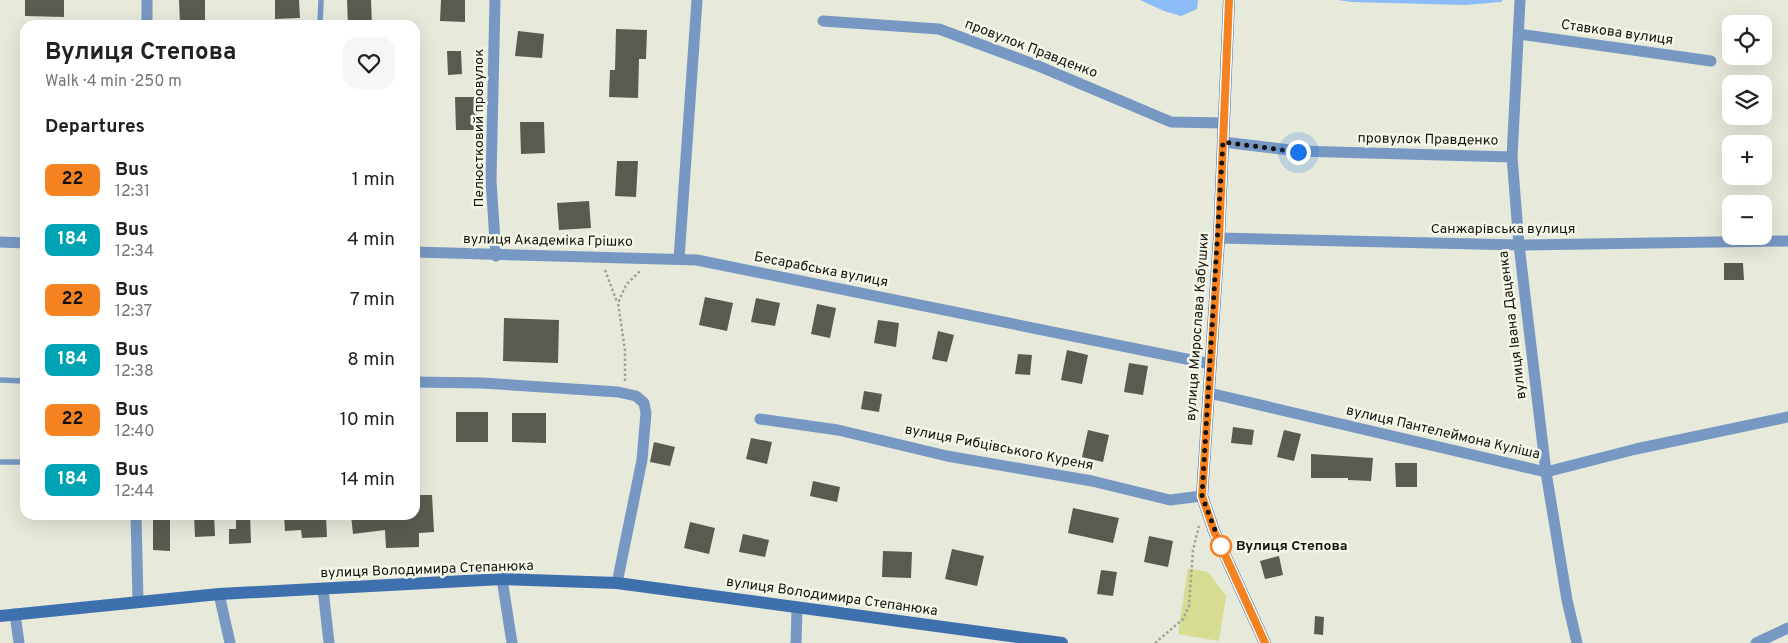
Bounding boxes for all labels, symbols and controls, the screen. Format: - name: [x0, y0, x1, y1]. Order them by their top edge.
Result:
- map controls: [1722, 15, 1772, 245]
- button: locate: [1722, 15, 1772, 65]
- street label: провулок Правденко: [962, 16, 1100, 82]
- street label: Ставкова вулиця: [1560, 17, 1674, 49]
- button: heart: [343, 37, 395, 89]
- text: Вулиця Степова: [45, 38, 236, 68]
- street label: Пелюстковий провулок: [471, 49, 488, 207]
- text: Walk · 4 min · 250 m: [45, 72, 182, 92]
- button: layers: [1722, 75, 1772, 125]
- text: Departures: [45, 115, 145, 139]
- street label: провулок Правденко: [1357, 130, 1499, 150]
- button: +: [1722, 135, 1772, 185]
- your location: [1286, 140, 1311, 165]
- text: Bus: [115, 158, 149, 182]
- text: 22: [61, 168, 84, 191]
- text: 1 min: [352, 168, 395, 192]
- text: 12:31: [115, 182, 150, 202]
- button: −: [1722, 195, 1772, 245]
- text: Bus: [115, 218, 149, 242]
- street label: Санжарівська вулиця: [1431, 221, 1575, 238]
- text: 184: [57, 228, 88, 251]
- text: 4 min: [347, 228, 395, 252]
- street label: вулиця Академіка Грішко: [463, 231, 633, 251]
- street label: вулиця Мирослава Кабушки: [1183, 232, 1213, 422]
- text: 12:34: [115, 242, 154, 262]
- street label: Бесарабська вулиця: [753, 249, 889, 291]
- street label: вулиця Івана Даценка: [1495, 250, 1531, 400]
- text: Bus: [115, 278, 149, 302]
- text: 22: [61, 288, 84, 311]
- text: 7 min: [350, 288, 395, 312]
- text: 12:37: [115, 302, 152, 322]
- text: Bus: [115, 338, 149, 362]
- text: 184: [57, 348, 88, 371]
- text: 8 min: [347, 348, 395, 372]
- text: 12:38: [115, 362, 154, 382]
- text: Bus: [115, 398, 149, 422]
- street label: вулиця Пантелеймона Куліша: [1344, 402, 1542, 464]
- text: 22: [61, 408, 84, 431]
- text: 10 min: [340, 408, 395, 432]
- street label: вулиця Рибцівського Куреня: [903, 421, 1095, 475]
- text: 12:40: [115, 422, 155, 442]
- text: Bus: [115, 458, 149, 482]
- text: 184: [57, 468, 88, 491]
- text: 14 min: [340, 468, 395, 492]
- text: 12:44: [115, 482, 154, 502]
- marker: Вулиця Степова: [1210, 535, 1232, 557]
- place label: Вулиця Степова: [1236, 538, 1348, 555]
- street label: вулиця Володимира Степанюка: [320, 558, 534, 582]
- street label: вулиця Володимира Степанюка: [725, 574, 939, 620]

